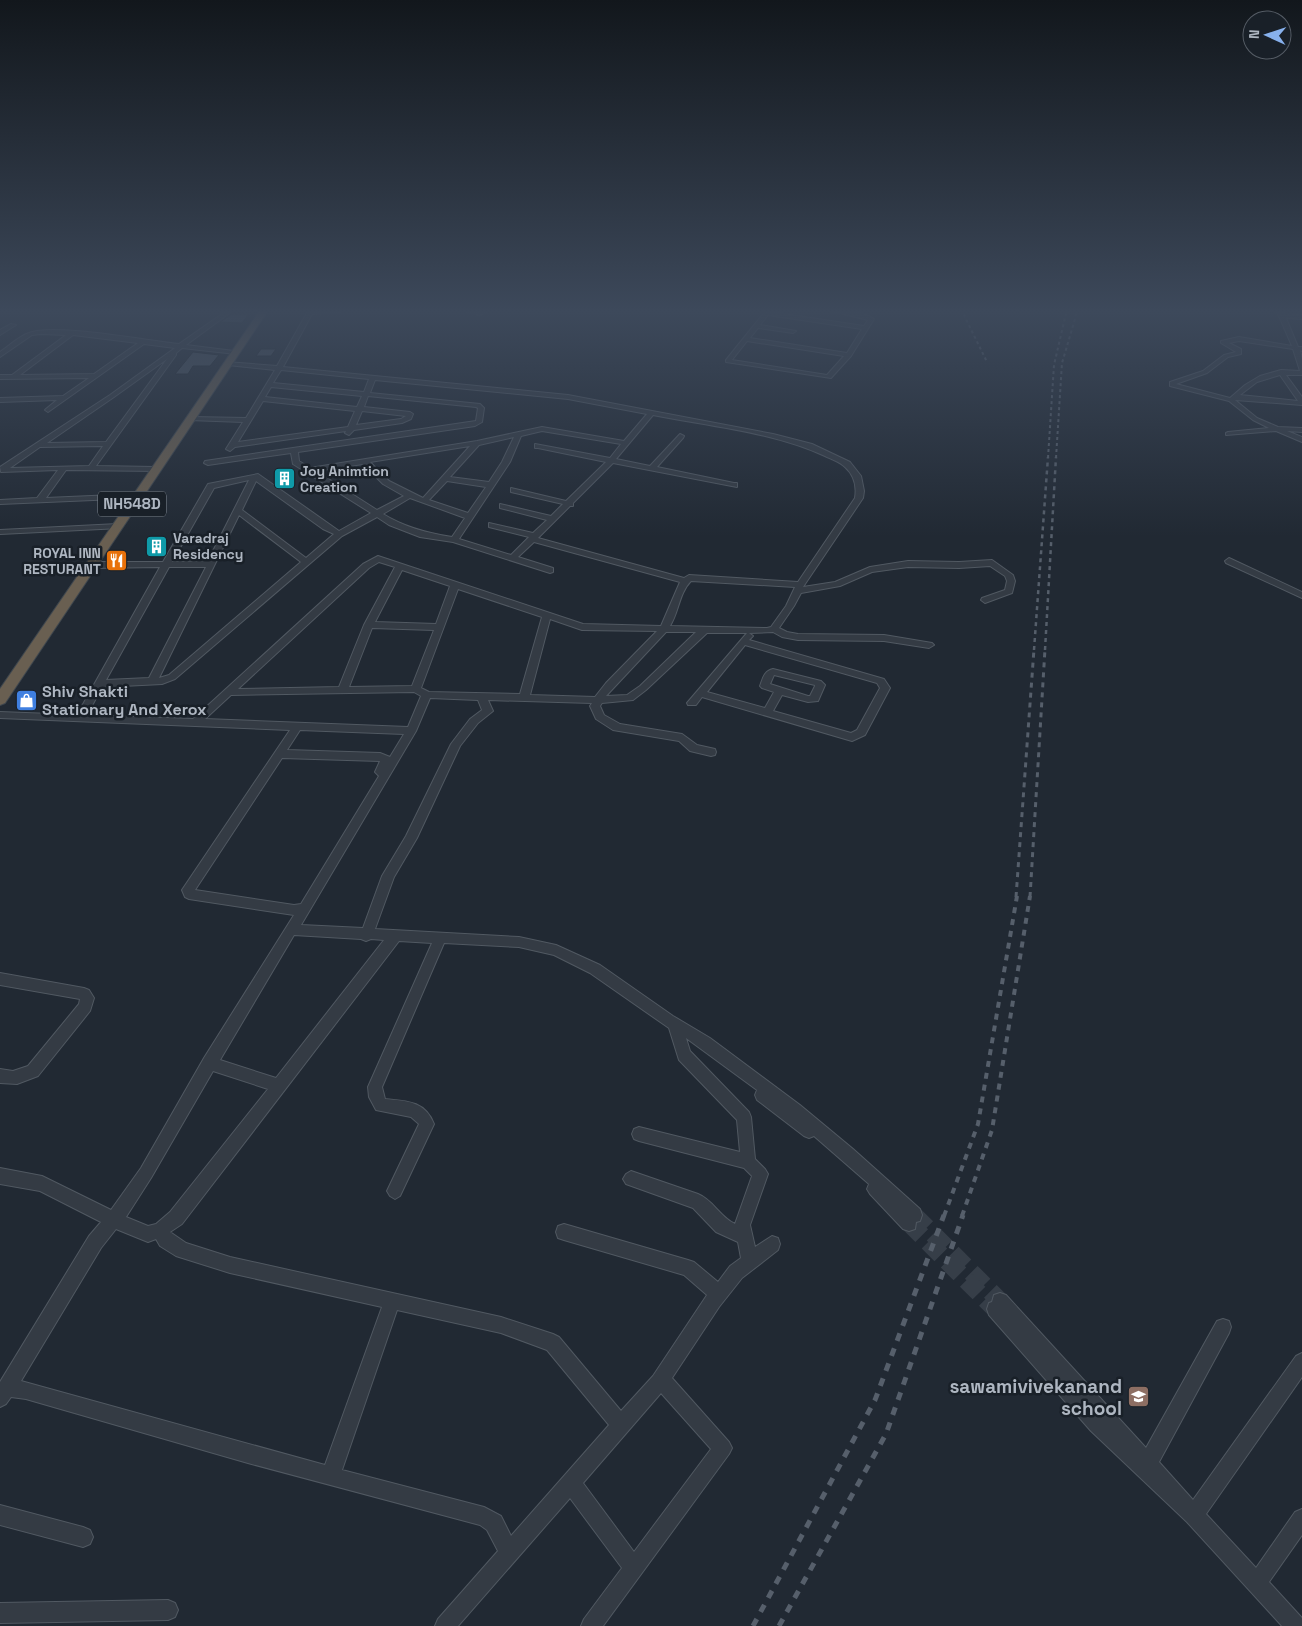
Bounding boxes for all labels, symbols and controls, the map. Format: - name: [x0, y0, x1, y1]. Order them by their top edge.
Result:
- north arrow: [1242, 10, 1292, 60]
- text: N: [1245, 29, 1263, 39]
- place label: Joy Animtion Creation: [300, 462, 389, 496]
- building icon: Joy Animtion Creation: [272, 467, 296, 491]
- road number: NH548D: [98, 492, 166, 516]
- place label: Varadraj Residency: [173, 529, 243, 563]
- building icon: Varadraj Residency: [145, 534, 169, 558]
- place label: ROYAL INN RESTURANT: [23, 544, 101, 578]
- restaurant icon: ROYAL INN RESTURANT: [105, 549, 129, 573]
- place label: Shiv Shakti Stationary And Xerox: [42, 681, 207, 720]
- shop icon: Shiv Shakti Stationary And Xerox: [14, 688, 38, 712]
- place label: sawamivivekanand school: [949, 1374, 1122, 1421]
- school or university icon: sawamivivekanand school: [1126, 1385, 1150, 1409]

